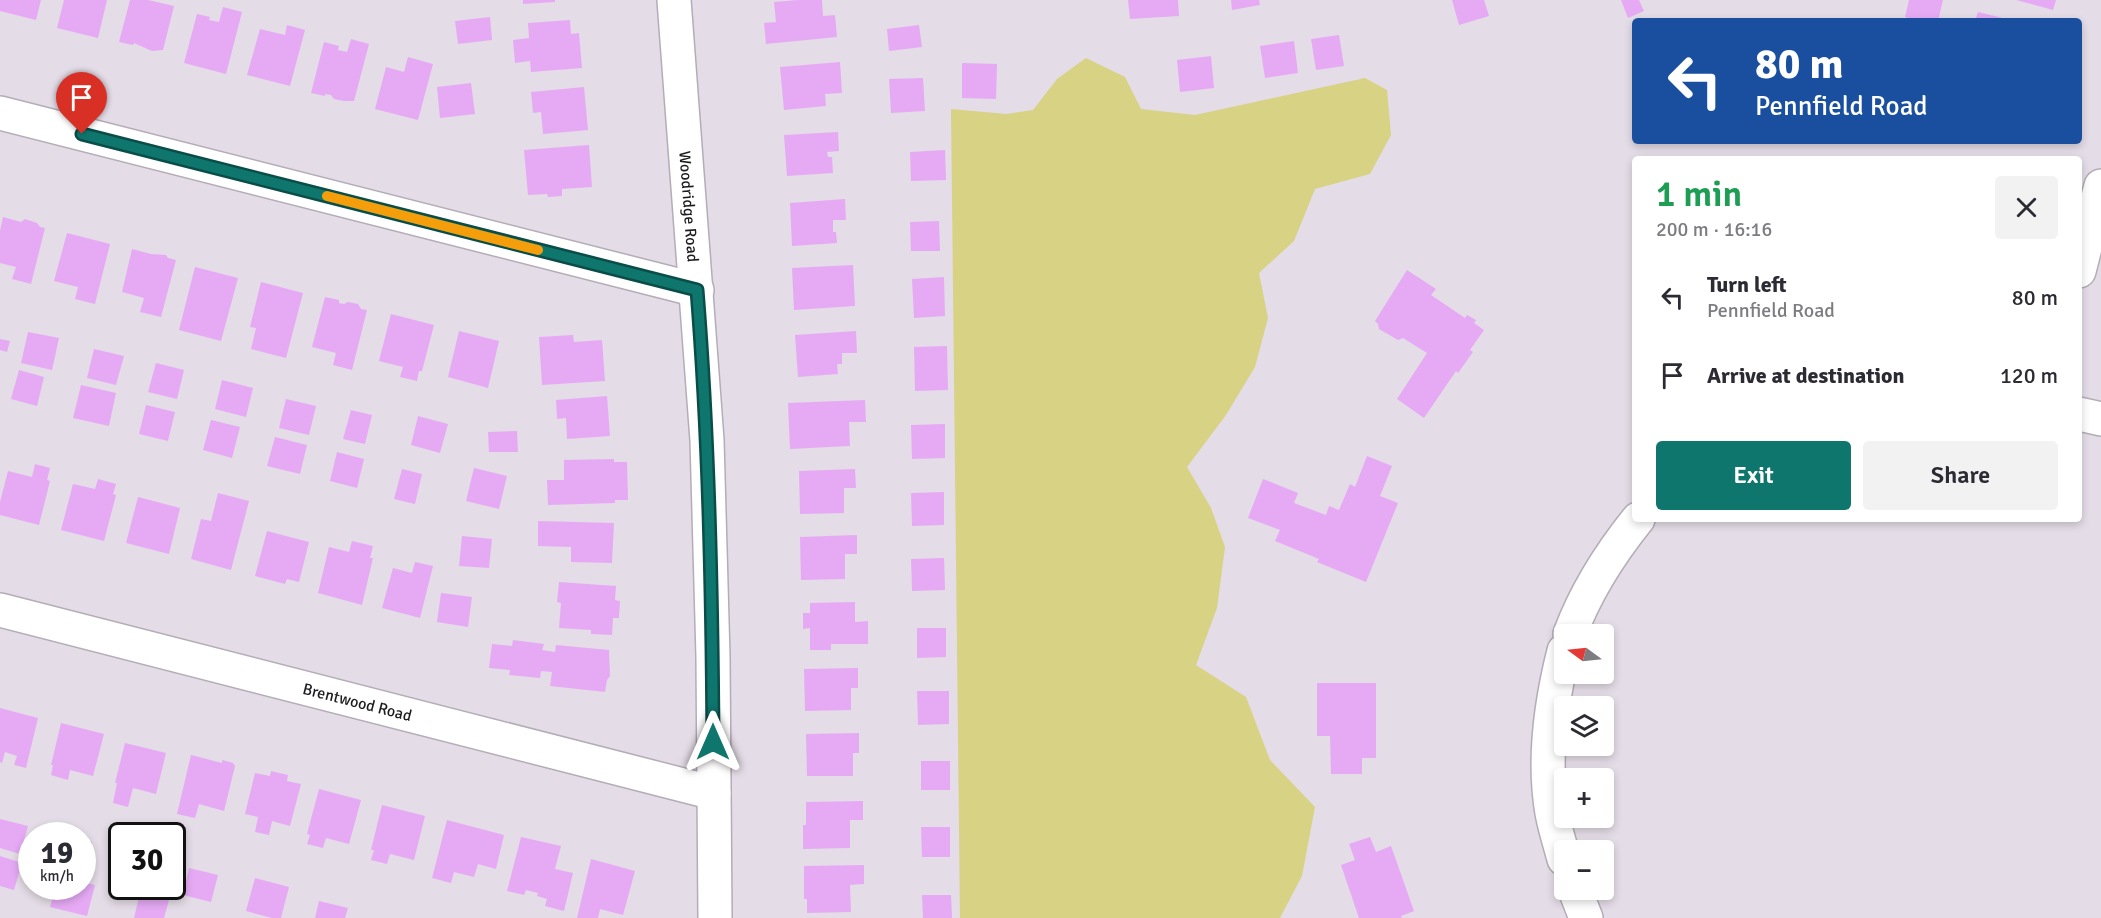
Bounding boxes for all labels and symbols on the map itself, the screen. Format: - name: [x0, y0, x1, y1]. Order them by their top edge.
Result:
- pin: [56, 72, 107, 134]
- street label: Woodridge Road: [674, 150, 703, 263]
- north arrow: [1554, 624, 1614, 684]
- street label: Brentwood Road: [301, 679, 414, 726]
- position arrow: [681, 710, 745, 774]
- speed limit sign: 30: [108, 822, 186, 900]

